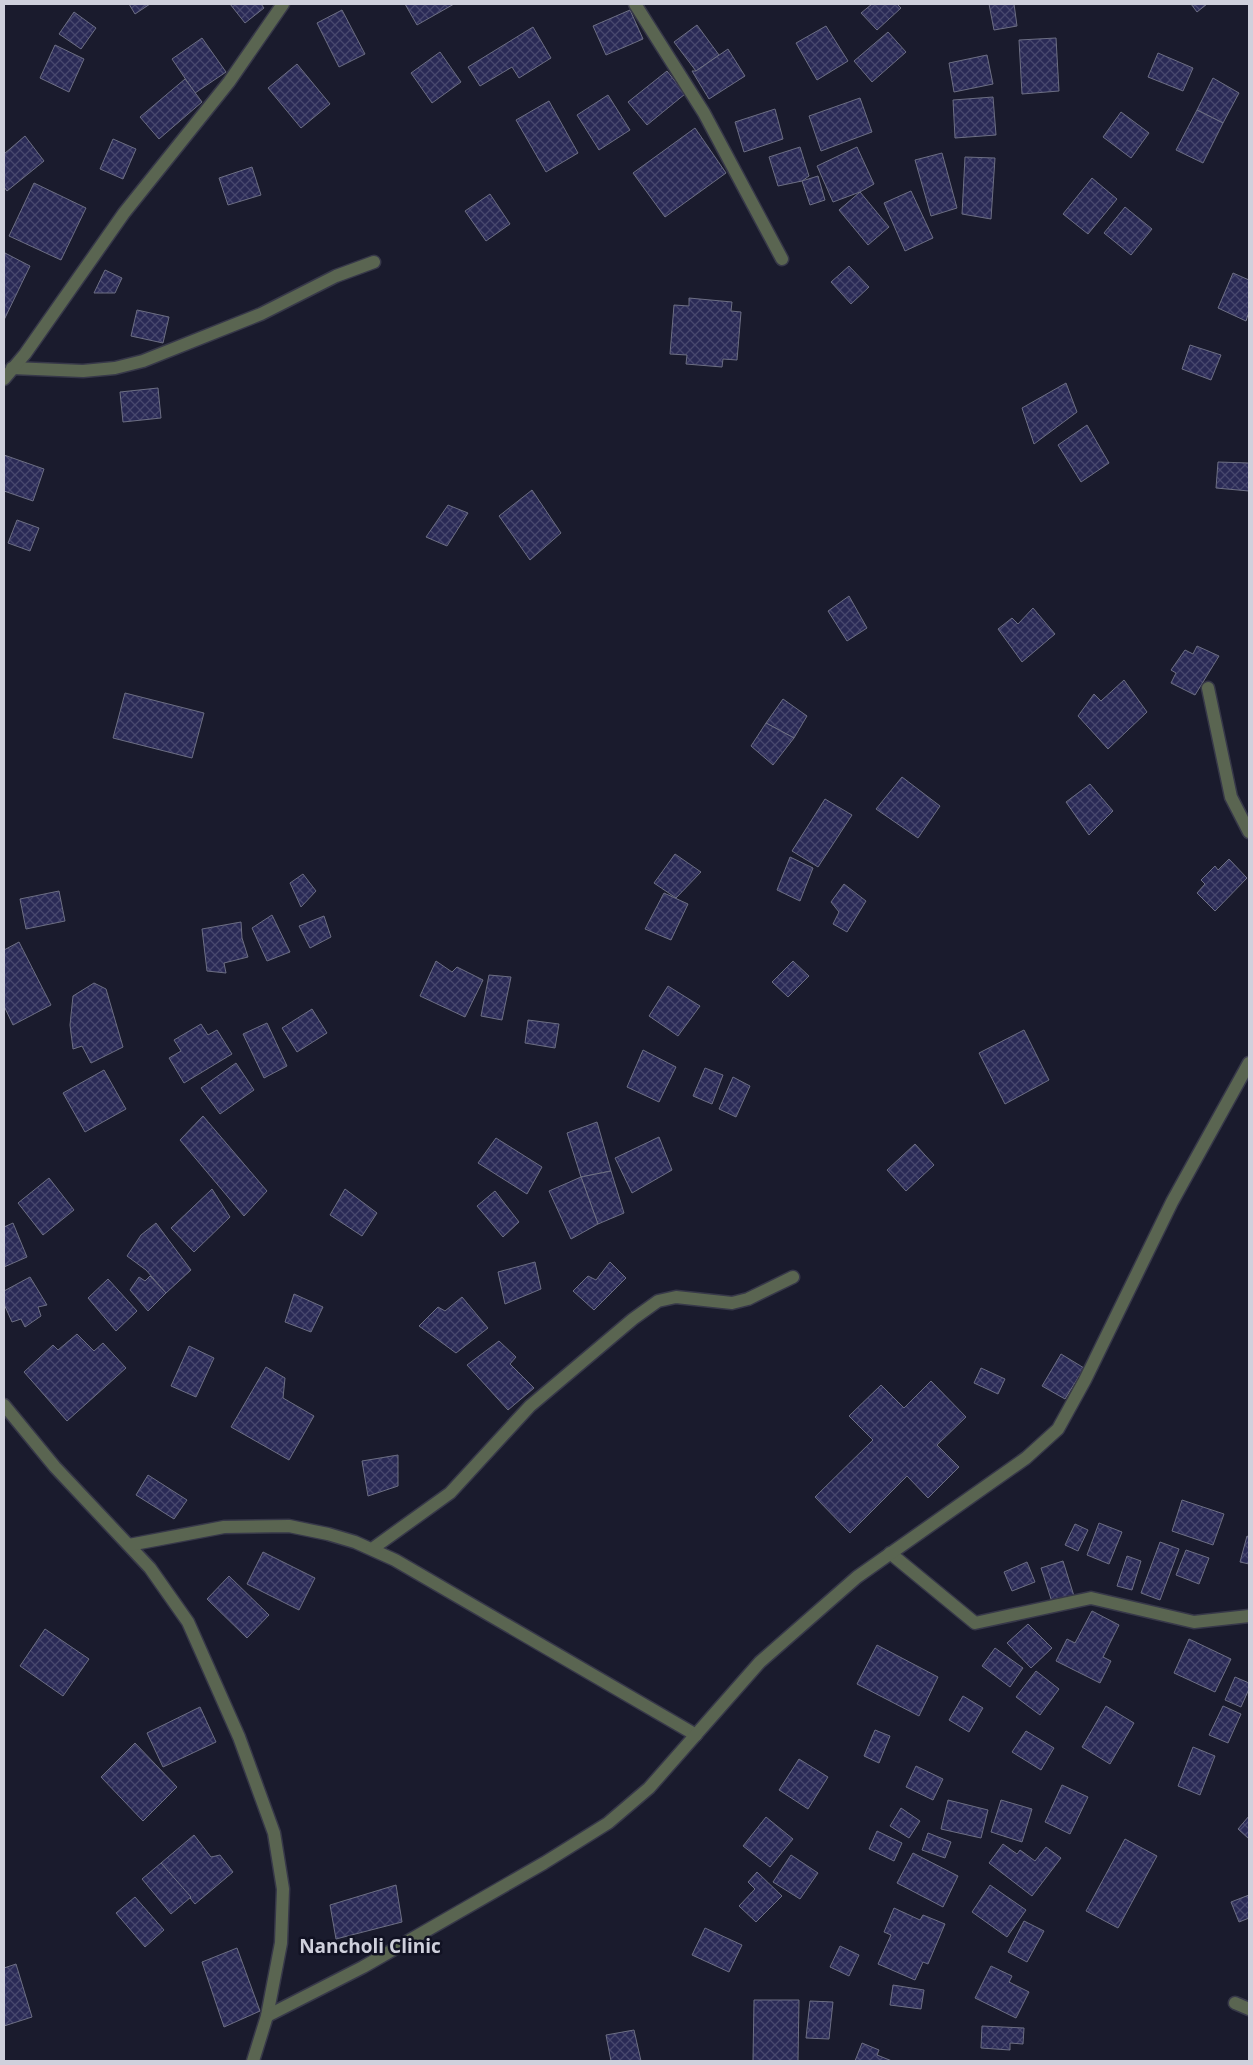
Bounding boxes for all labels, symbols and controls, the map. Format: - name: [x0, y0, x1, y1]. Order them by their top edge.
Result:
- district label: Nancholi Clinic: [299, 1933, 441, 1959]

